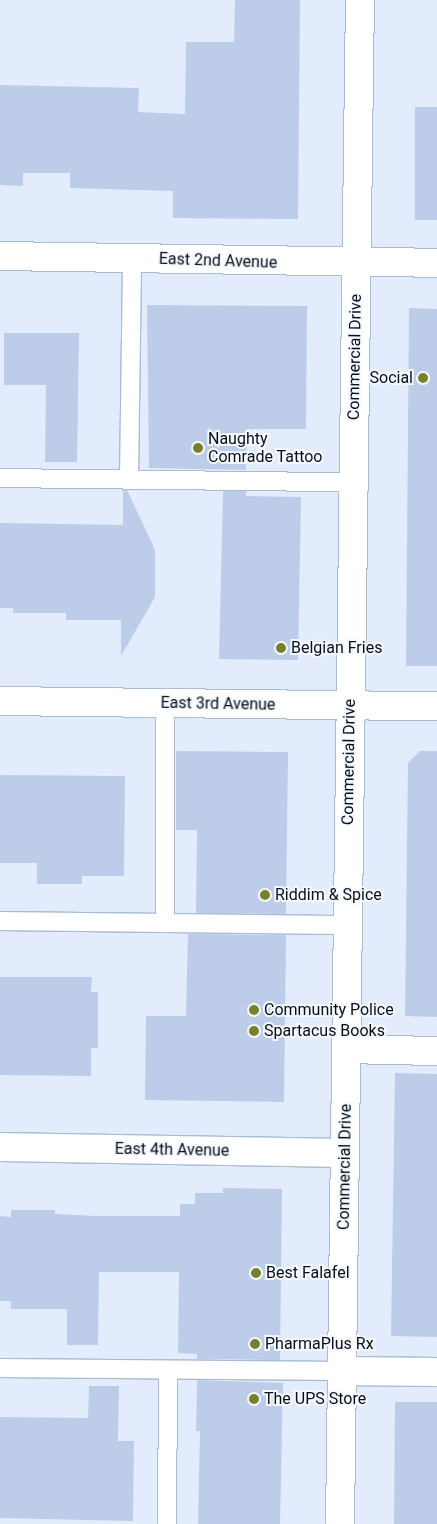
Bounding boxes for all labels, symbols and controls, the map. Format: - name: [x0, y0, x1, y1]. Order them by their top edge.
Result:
- street label: East 2nd Avenue: [159, 249, 277, 273]
- street label: Commercial Drive: [344, 294, 366, 420]
- place label: Social: [370, 368, 413, 388]
- marker: Social: [417, 372, 429, 384]
- place label: Naughty Comrade Tattoo: [208, 429, 323, 467]
- marker: Naughty Comrade Tattoo: [192, 442, 204, 454]
- place label: Belgian Fries: [291, 638, 382, 658]
- marker: Belgian Fries: [275, 642, 287, 654]
- street label: East 3rd Avenue: [160, 693, 276, 715]
- street label: Commercial Drive: [338, 699, 360, 825]
- place label: Riddim & Spice: [275, 885, 382, 905]
- marker: Riddim & Spice: [259, 889, 271, 901]
- place label: Community Police: [264, 1000, 394, 1020]
- marker: Community Police: [248, 1004, 260, 1016]
- place label: Spartacus Books: [264, 1021, 385, 1041]
- marker: Spartacus Books: [248, 1025, 260, 1037]
- street label: Commercial Drive: [334, 1104, 356, 1230]
- street label: East 4th Avenue: [115, 1139, 229, 1161]
- place label: Best Falafel: [266, 1263, 350, 1283]
- marker: Best Falafel: [250, 1267, 262, 1279]
- place label: PharmaPlus Rx: [265, 1334, 374, 1354]
- marker: PharmaPlus Rx: [249, 1338, 261, 1350]
- place label: The UPS Store: [264, 1389, 366, 1409]
- marker: The UPS Store: [248, 1393, 260, 1405]

